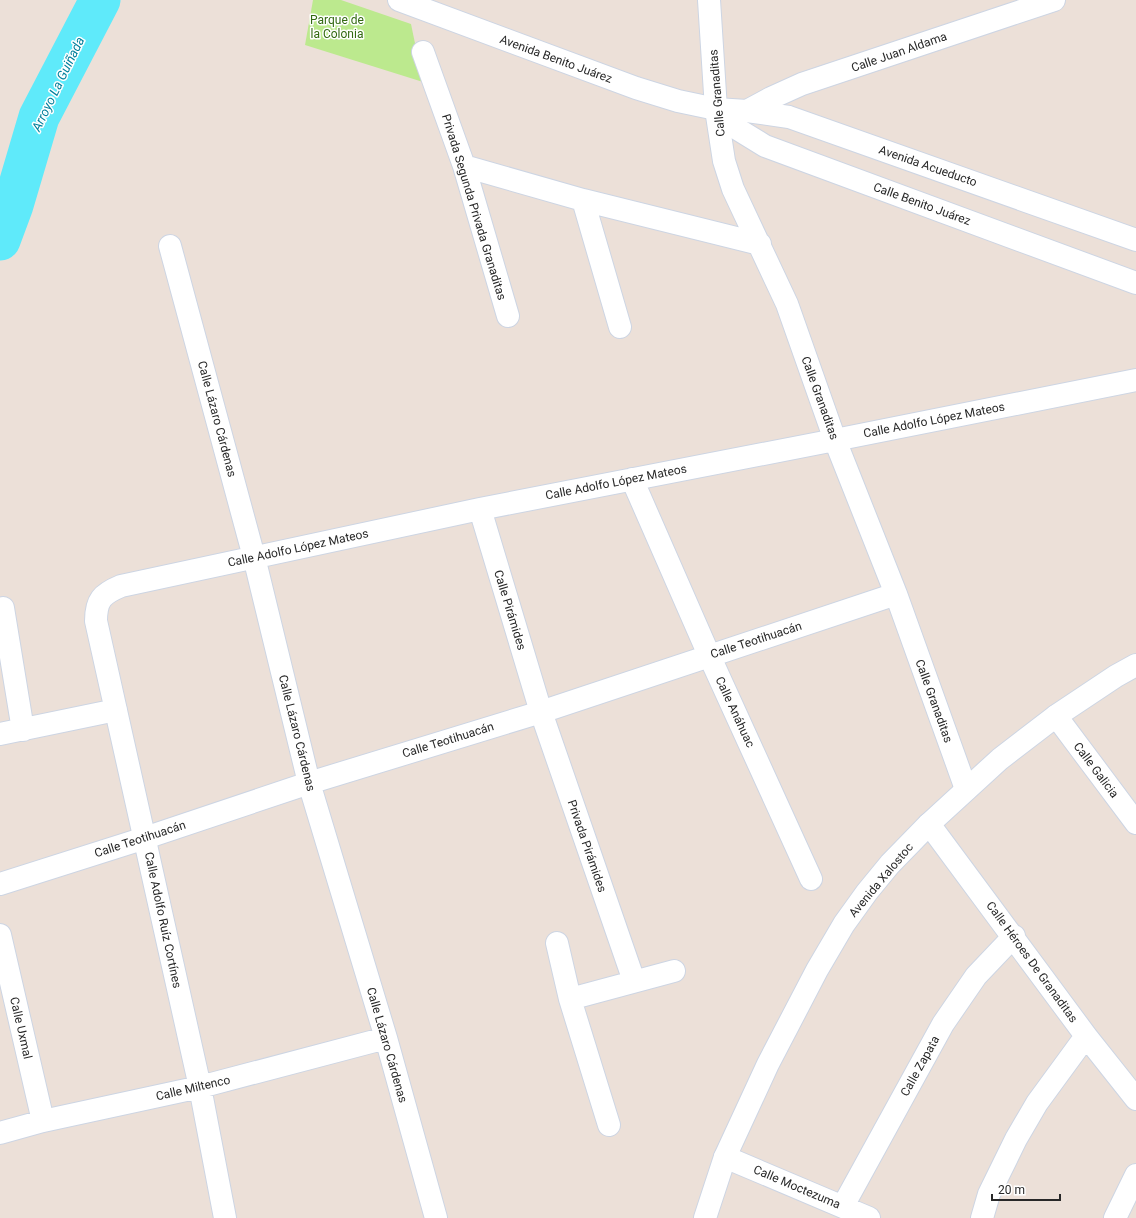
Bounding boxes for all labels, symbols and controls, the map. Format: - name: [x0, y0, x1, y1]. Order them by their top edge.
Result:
- park label: Parque de la Colonia: [310, 13, 364, 41]
- street label: Calle Juan Aldama: [849, 29, 949, 75]
- street label: Avenida Benito Juárez: [498, 32, 614, 86]
- water label: Arroyo La Guiñada: [28, 34, 87, 135]
- street label: Calle Granaditas: [706, 49, 728, 137]
- street label: Privada Segunda Privada Granaditas: [439, 112, 509, 302]
- street label: Avenida Acueducto: [877, 143, 979, 189]
- street label: Calle Benito Juárez: [871, 180, 973, 228]
- street label: Calle Granaditas: [798, 354, 842, 442]
- street label: Calle Lázaro Cárdenas: [195, 359, 239, 479]
- street label: Calle Adolfo López Mateos: [862, 399, 1006, 441]
- street label: Calle Adolfo López Mateos: [544, 461, 688, 503]
- street label: Calle Adolfo López Mateos: [226, 526, 370, 570]
- street label: Calle Pirámides: [491, 568, 529, 652]
- street label: Calle Teotihuacán: [709, 619, 803, 661]
- street label: Calle Granaditas: [912, 657, 956, 745]
- street label: Calle Lázaro Cárdenas: [276, 673, 318, 793]
- street label: Calle Anáhuac: [712, 674, 758, 750]
- street label: Calle Teotihuacán: [400, 719, 496, 761]
- street label: Calle Galicia: [1071, 740, 1121, 800]
- street label: Privada Pirámides: [565, 798, 609, 894]
- street label: Calle Teotihuacán: [93, 818, 187, 860]
- street label: Avenida Xalostoc: [846, 840, 916, 920]
- street label: Calle Adolfo Ruíz Cortínes: [142, 851, 184, 989]
- street label: Calle Héroes De Granaditas: [983, 899, 1081, 1025]
- street label: Calle Lázaro Cárdenas: [364, 986, 410, 1104]
- street label: Calle Uxmal: [7, 996, 35, 1060]
- street label: Calle Zapata: [898, 1033, 942, 1099]
- street label: Calle Miltenco: [154, 1073, 232, 1103]
- street label: Calle Moctezuma: [751, 1162, 843, 1212]
- scale bar: [992, 1176, 1060, 1202]
- text: 20 m: [998, 1183, 1025, 1197]

